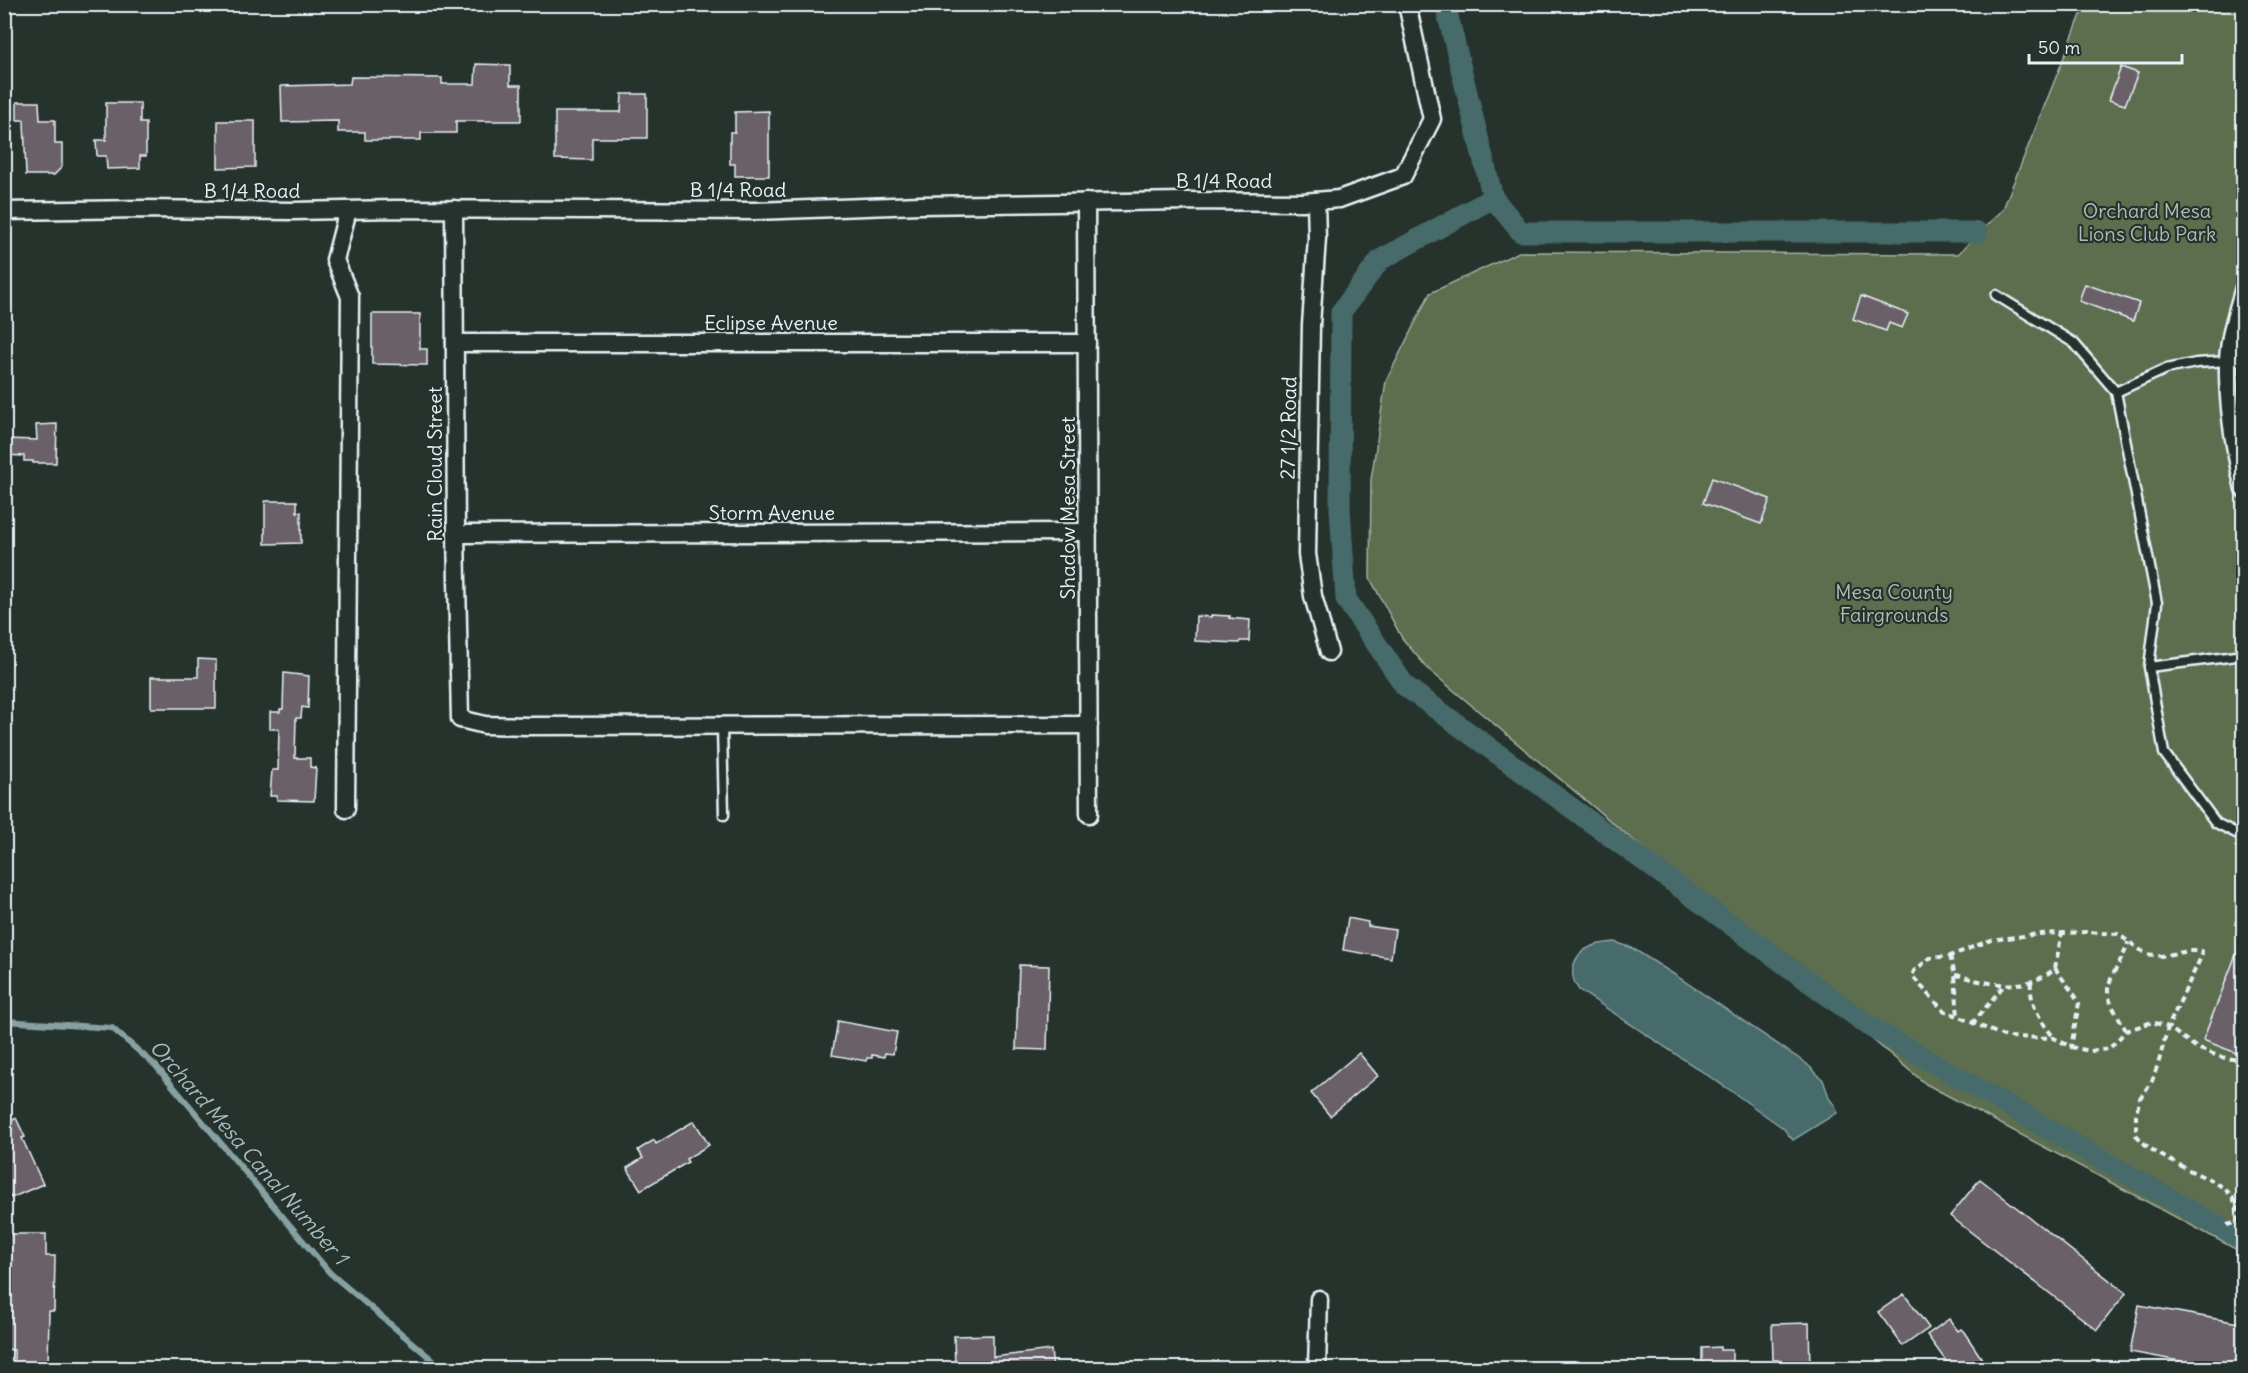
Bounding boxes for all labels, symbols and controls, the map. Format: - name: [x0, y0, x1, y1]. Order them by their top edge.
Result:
- scale bar: [2029, 27, 2182, 65]
- text: 50 m: [2038, 36, 2080, 59]
- street label: B 1/4 Road: [1176, 168, 1272, 193]
- street label: B 1/4 Road: [690, 177, 786, 202]
- street label: B 1/4 Road: [204, 178, 300, 203]
- park label: Orchard Mesa Lions Club Park: [2078, 198, 2216, 246]
- street label: Eclipse Avenue: [704, 310, 838, 335]
- street label: 27 1/2 Road: [1275, 376, 1301, 480]
- street label: Rain Cloud Street: [422, 386, 447, 542]
- street label: Shadow Mesa Street: [1055, 416, 1080, 600]
- street label: Storm Avenue: [709, 500, 835, 525]
- park label: Mesa County Fairgrounds: [1835, 579, 1953, 627]
- water label: Orchard Mesa Canal Number 1: [144, 1034, 355, 1271]

